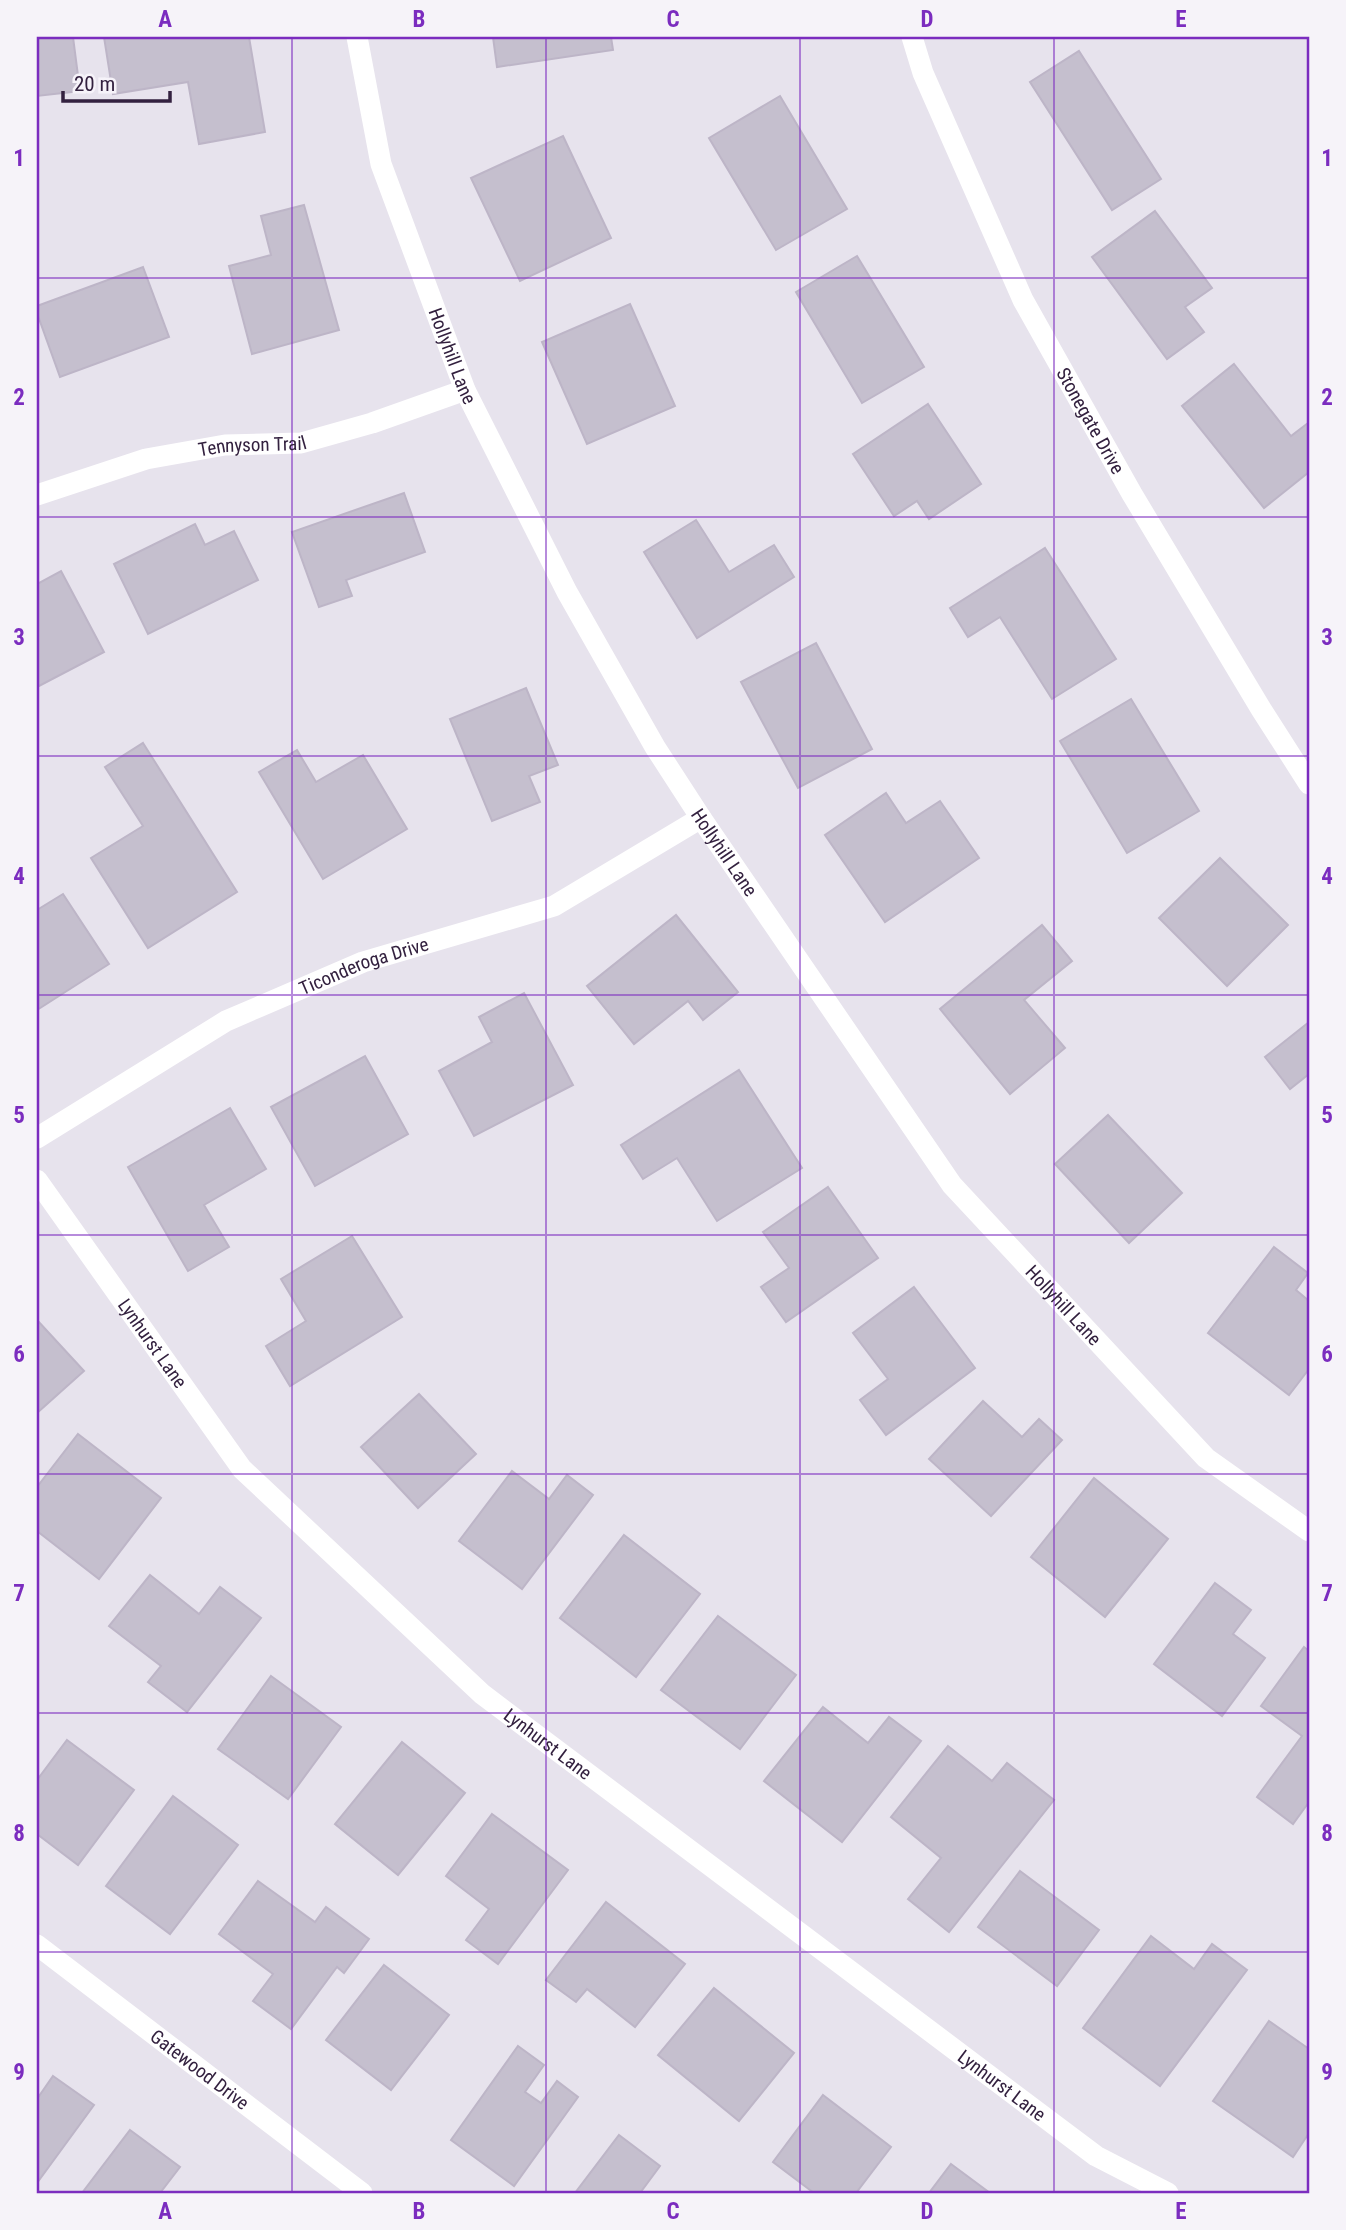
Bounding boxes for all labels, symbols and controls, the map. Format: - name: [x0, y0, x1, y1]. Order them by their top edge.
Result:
- text: A: [158, 6, 172, 33]
- text: B: [413, 6, 425, 33]
- text: C: [666, 6, 680, 33]
- text: D: [921, 6, 934, 33]
- text: E: [1175, 6, 1187, 33]
- scale bar: [63, 60, 170, 104]
- text: 20 m: [74, 72, 115, 96]
- text: 1: [13, 145, 25, 172]
- text: 1: [1321, 145, 1333, 172]
- street label: Hollyhill Lane: [424, 305, 482, 408]
- street label: Stonegate Drive: [1052, 363, 1130, 478]
- text: 2: [13, 384, 25, 411]
- text: 2: [1321, 384, 1333, 411]
- street label: Tennyson Trail: [196, 431, 309, 461]
- text: 3: [13, 624, 25, 651]
- text: 3: [1321, 624, 1333, 651]
- street label: Hollyhill Lane: [686, 804, 762, 901]
- text: 4: [13, 863, 25, 890]
- text: 4: [1321, 863, 1333, 890]
- street label: Ticonderoga Drive: [296, 932, 431, 1000]
- text: 5: [13, 1102, 25, 1129]
- text: 5: [1321, 1102, 1333, 1129]
- street label: Hollyhill Lane: [1021, 1260, 1107, 1350]
- street label: Lynhurst Lane: [113, 1294, 192, 1392]
- text: 6: [13, 1341, 25, 1368]
- text: 6: [1321, 1341, 1333, 1368]
- text: 7: [13, 1580, 25, 1607]
- text: 7: [1321, 1580, 1333, 1607]
- street label: Lynhurst Lane: [500, 1703, 597, 1784]
- text: 8: [13, 1820, 25, 1847]
- text: 8: [1321, 1820, 1333, 1847]
- street label: Gatewood Drive: [146, 2024, 254, 2114]
- street label: Lynhurst Lane: [953, 2045, 1051, 2126]
- text: 9: [13, 2059, 25, 2086]
- text: 9: [1321, 2059, 1333, 2086]
- text: A: [158, 2198, 172, 2225]
- text: B: [413, 2198, 425, 2225]
- text: C: [666, 2198, 680, 2225]
- text: D: [921, 2198, 934, 2225]
- text: E: [1175, 2198, 1187, 2225]

